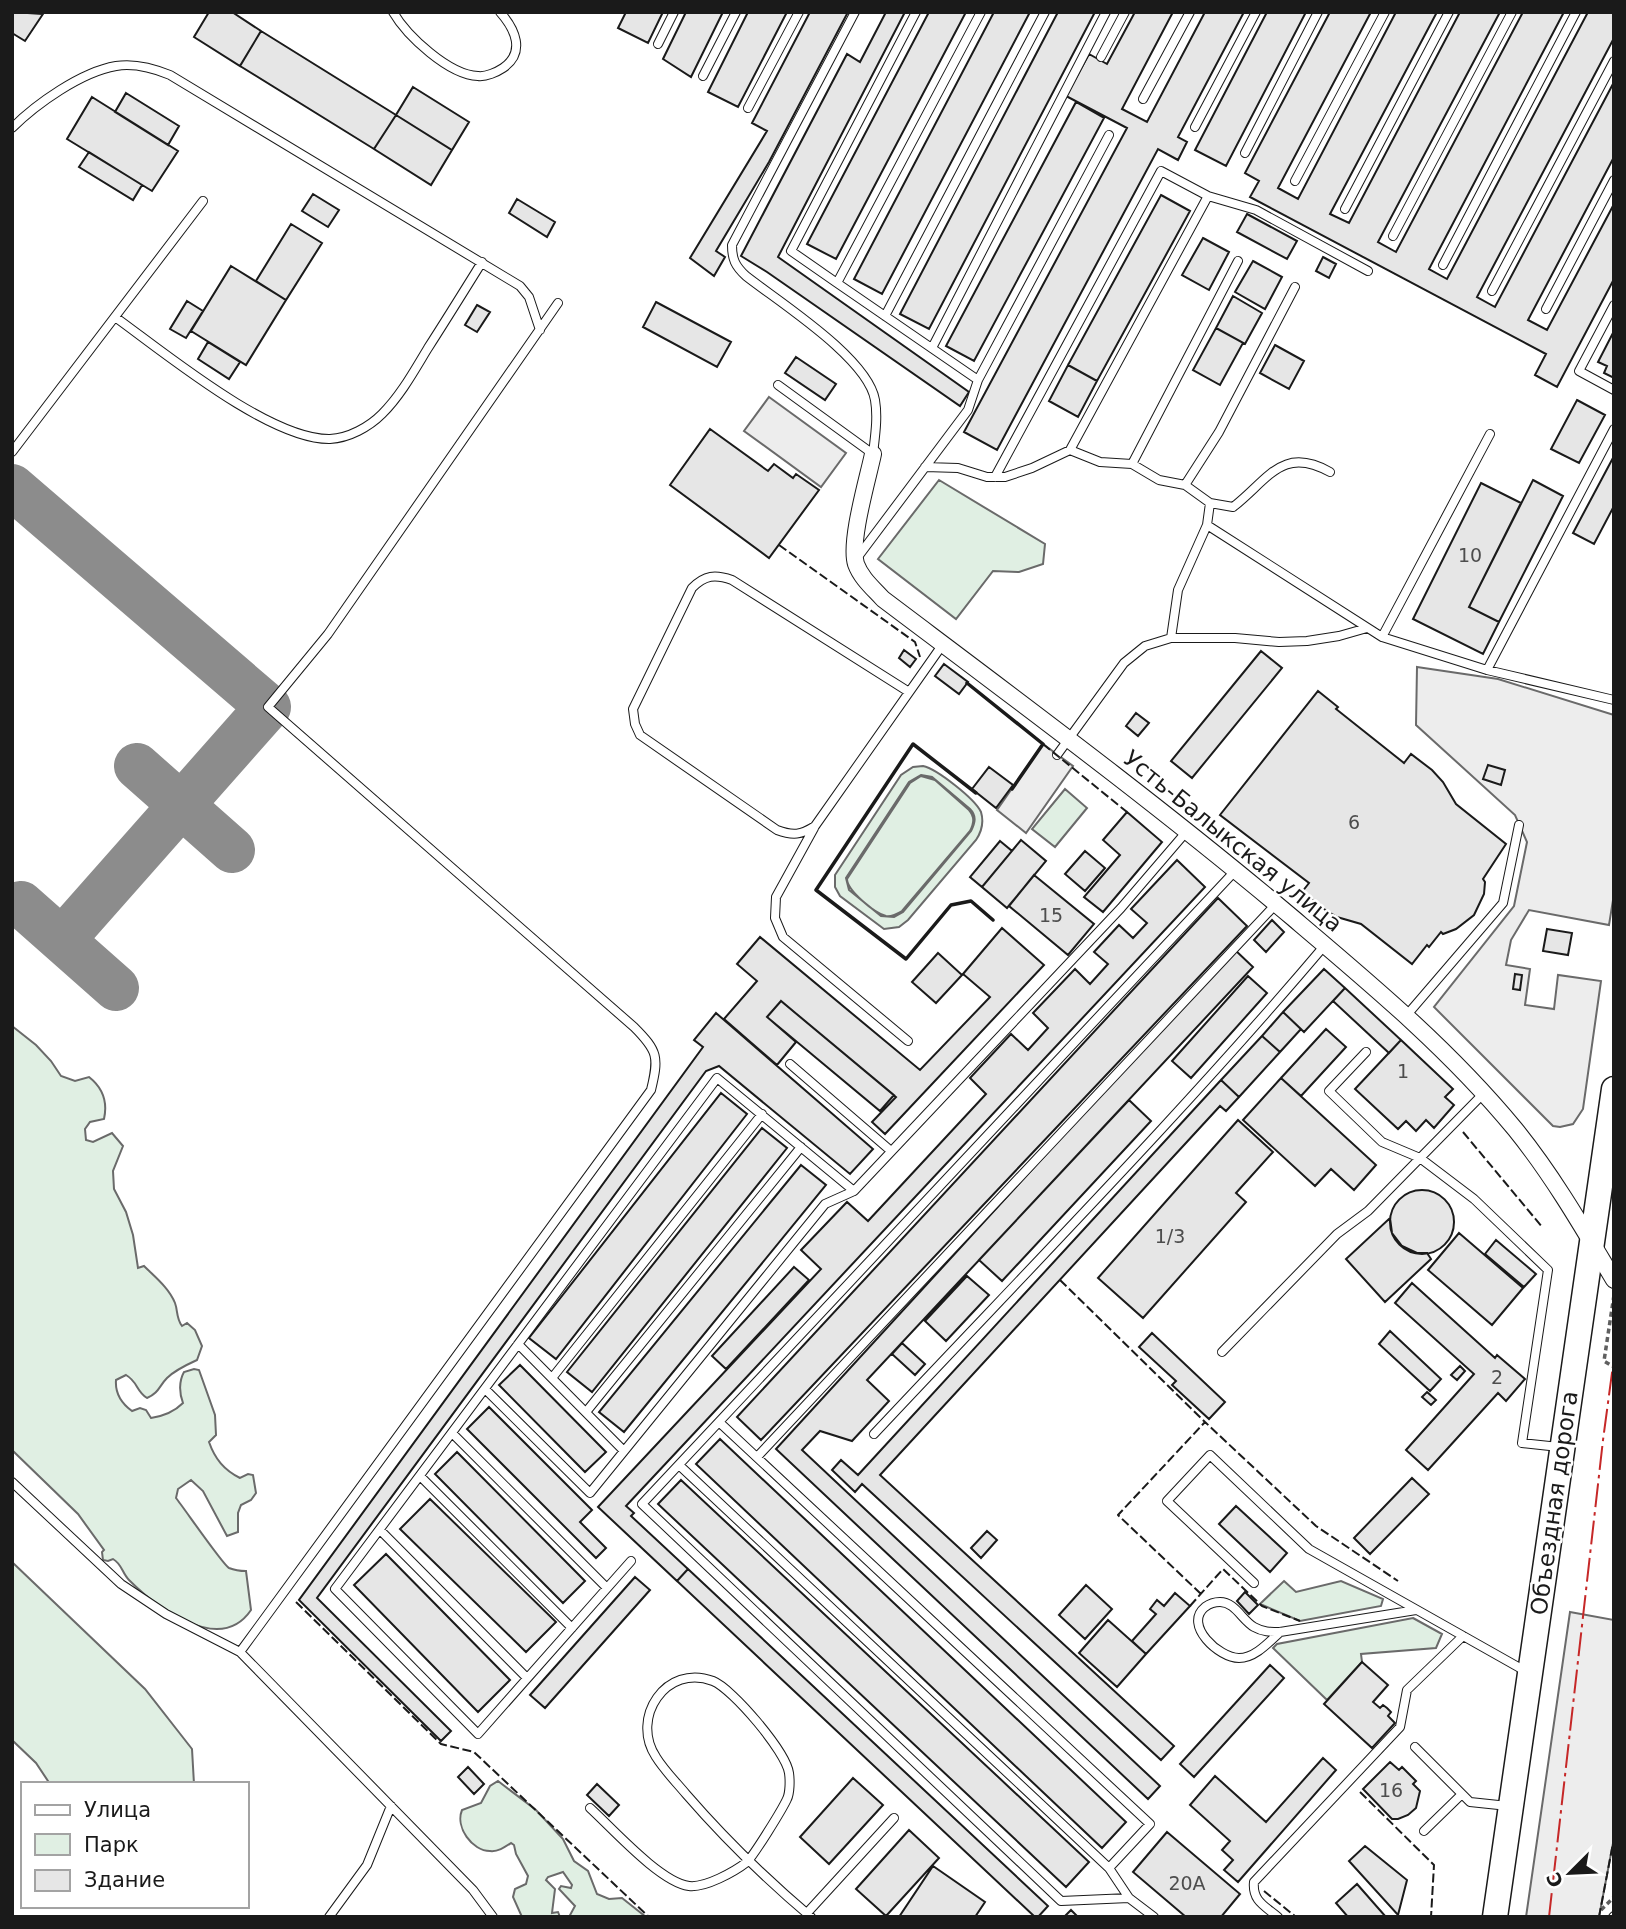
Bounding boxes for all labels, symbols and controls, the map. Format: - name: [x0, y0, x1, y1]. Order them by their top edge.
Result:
- house number: 10: [1458, 544, 1482, 566]
- street label: Усть-Балыкская улица: [1119, 745, 1347, 937]
- house number: 6: [1348, 811, 1360, 833]
- house number: 15: [1039, 904, 1063, 926]
- house number: 1: [1397, 1060, 1409, 1082]
- house number: 1/3: [1155, 1225, 1185, 1247]
- house number: 2: [1491, 1366, 1503, 1388]
- street label: Объездная дорога: [1525, 1389, 1583, 1617]
- house number: 16: [1379, 1779, 1403, 1801]
- legend: [21, 1782, 248, 1908]
- text: Улица: [84, 1798, 151, 1822]
- text: Парк: [84, 1833, 139, 1857]
- north arrow: [1535, 1838, 1605, 1908]
- text: Здание: [84, 1868, 165, 1892]
- text: С: [1542, 1869, 1567, 1891]
- house number: 20А: [1168, 1872, 1206, 1894]

